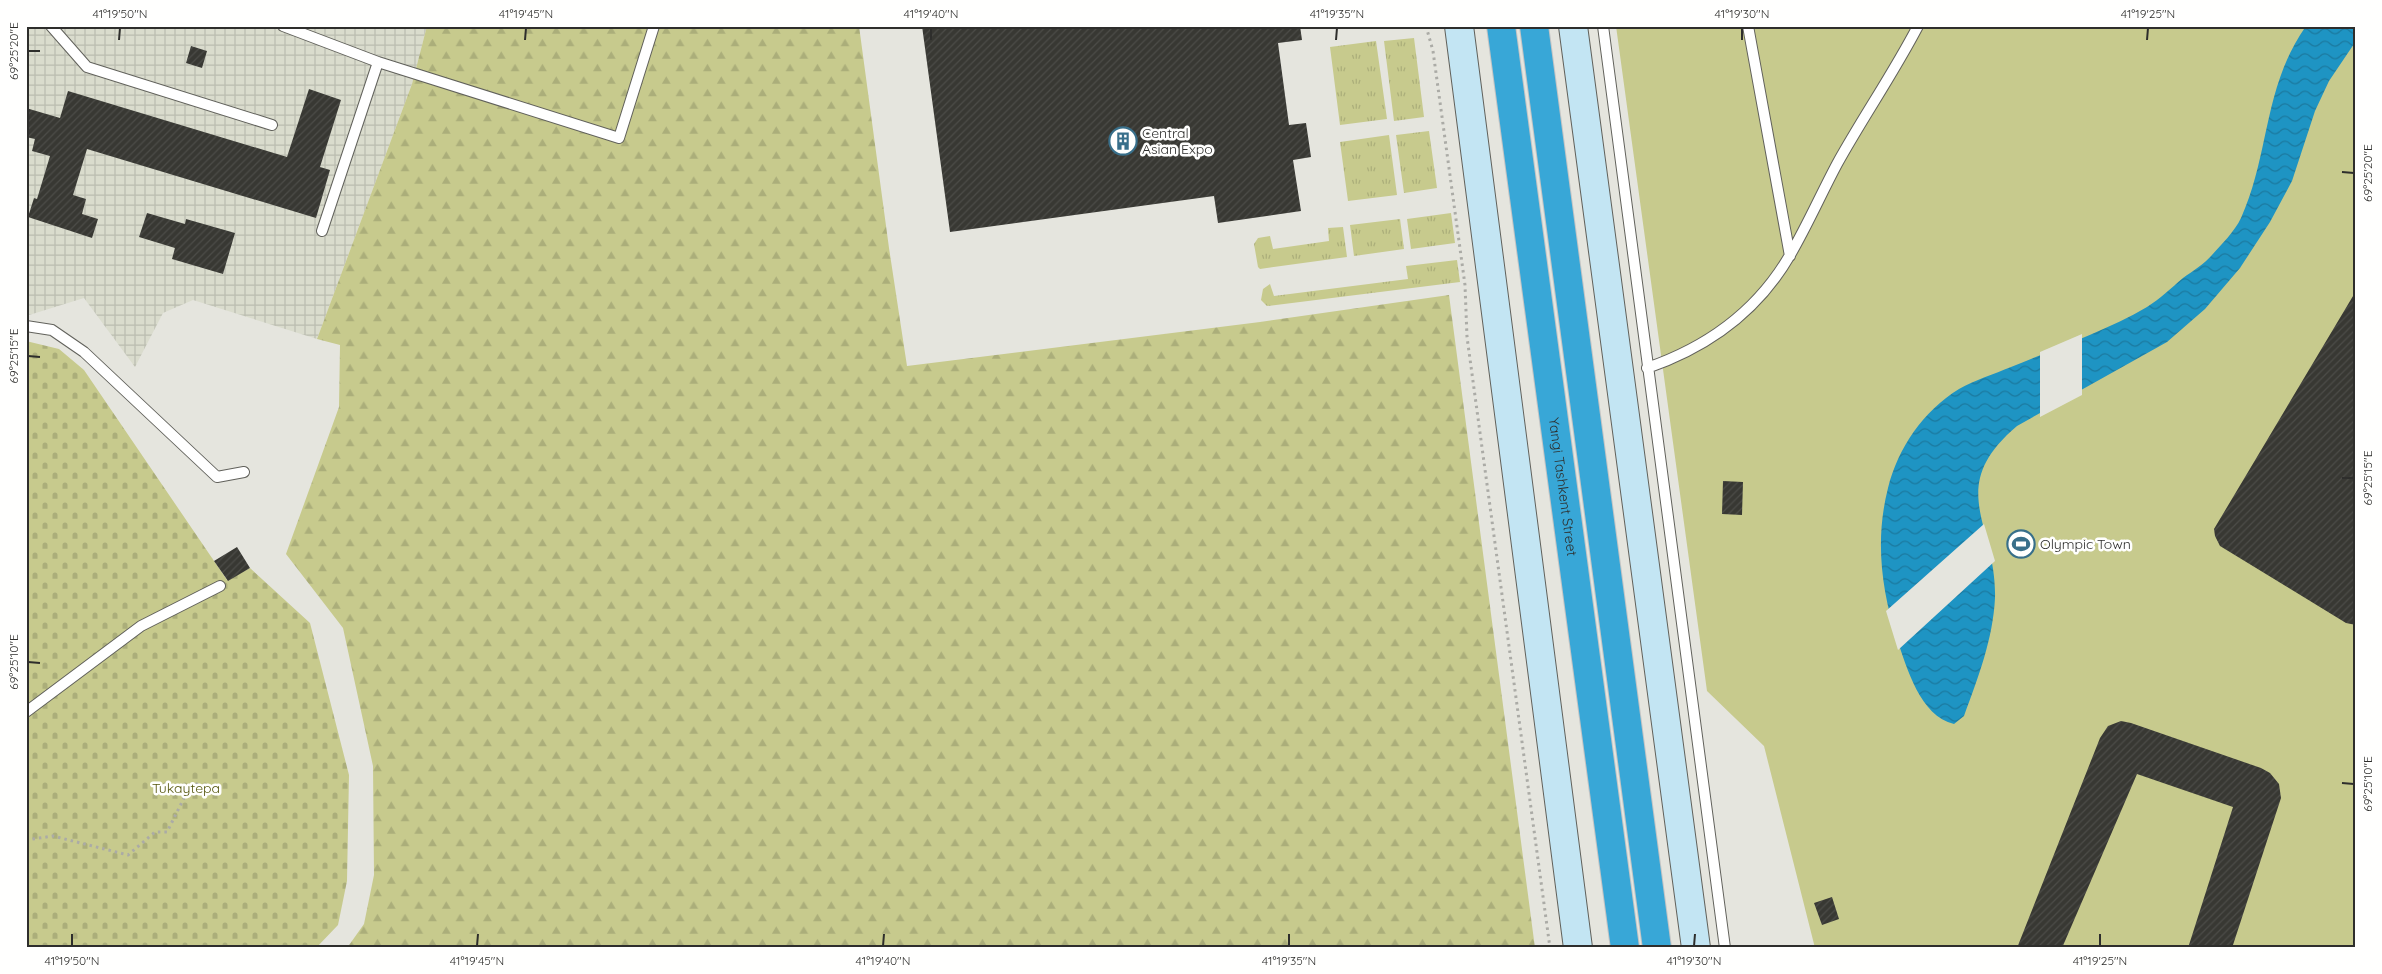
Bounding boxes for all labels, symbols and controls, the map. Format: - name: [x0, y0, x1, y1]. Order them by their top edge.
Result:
- text: 41°19'50"N: [92, 6, 148, 21]
- text: 41°19'45"N: [499, 6, 553, 21]
- text: 41°19'40"N: [904, 6, 958, 21]
- text: 41°19'35"N: [1310, 6, 1364, 21]
- text: 41°19'30"N: [1715, 6, 1769, 21]
- text: 41°19'25"N: [2121, 6, 2175, 21]
- text: 69°25'20"E: [6, 22, 21, 80]
- place label: Central Asian Expo: [1142, 124, 1213, 158]
- building icon: Central Asian Expo: [1108, 126, 1138, 156]
- text: 69°25'20"E: [2360, 144, 2375, 202]
- text: 69°25'15"E: [6, 328, 21, 384]
- street label: Yangi Tashkent Street: [1545, 416, 1581, 558]
- text: 69°25'15"E: [2360, 450, 2375, 506]
- sports icon: Olympic Town: [2006, 529, 2036, 559]
- place label: Olympic Town: [2040, 535, 2131, 553]
- text: 69°25'10"E: [6, 634, 21, 690]
- text: 69°25'10"E: [2360, 756, 2375, 812]
- park label: Tukaytepa: [152, 779, 220, 797]
- text: 41°19'50"N: [44, 953, 100, 968]
- text: 41°19'45"N: [450, 953, 504, 968]
- text: 41°19'40"N: [856, 953, 910, 968]
- text: 41°19'35"N: [1262, 953, 1316, 968]
- text: 41°19'30"N: [1667, 953, 1721, 968]
- text: 41°19'25"N: [2073, 953, 2127, 968]

